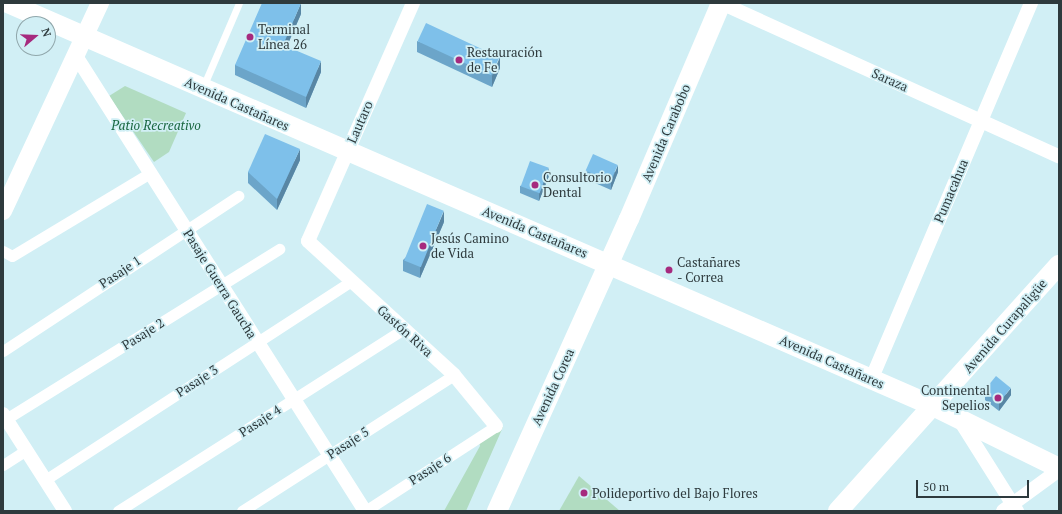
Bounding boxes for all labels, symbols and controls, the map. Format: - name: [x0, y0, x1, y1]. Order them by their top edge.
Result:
- north arrow: [16, 16, 56, 56]
- place label: Terminal Línea 26: [258, 22, 310, 53]
- text: N: [38, 26, 54, 39]
- marker: Terminal Línea 26: [245, 32, 255, 42]
- place label: Restauración de Fe: [467, 45, 542, 76]
- marker: Restauración de Fe: [454, 55, 464, 65]
- street label: Saraza: [869, 65, 911, 95]
- street label: Avenida Castañares: [182, 74, 292, 134]
- street label: Avenida Carabobo: [638, 82, 694, 184]
- street label: Lautaro: [344, 98, 376, 146]
- park label: Patio Recreativo: [111, 117, 201, 133]
- street label: Pumacahua: [931, 157, 971, 225]
- place label: Consultorio Dental: [543, 170, 611, 201]
- marker: Consultorio Dental: [530, 180, 540, 190]
- street label: Avenida Castañares: [480, 203, 590, 261]
- street label: Pasaje Guerra Gaucha: [180, 227, 260, 341]
- place label: Jesús Camino de Vida: [431, 231, 509, 262]
- marker: Jesús Camino de Vida: [418, 241, 428, 251]
- street label: Pasaje 1: [96, 252, 144, 292]
- place label: Castañares - Correa: [677, 255, 740, 286]
- marker: Castañares - Correa: [664, 265, 674, 275]
- street label: Avenida Curapaligüe: [960, 276, 1050, 376]
- street label: Gastón Riva: [374, 302, 436, 360]
- street label: Pasaje 2: [119, 315, 167, 353]
- street label: Avenida Castañares: [777, 332, 887, 392]
- street label: Avenida Corea: [528, 346, 578, 428]
- street label: Pasaje 3: [173, 362, 221, 400]
- place label: Continental Sepelios: [921, 383, 990, 414]
- marker: Continental Sepelios: [993, 393, 1003, 403]
- street label: Pasaje 4: [236, 402, 284, 440]
- street label: Pasaje 5: [324, 424, 372, 462]
- street label: Pasaje 6: [406, 450, 454, 488]
- scale bar: [918, 472, 1031, 498]
- text: 50 m: [923, 479, 949, 494]
- place label: Polideportivo del Bajo Flores: [592, 485, 758, 501]
- marker: Polideportivo del Bajo Flores: [579, 488, 589, 498]

